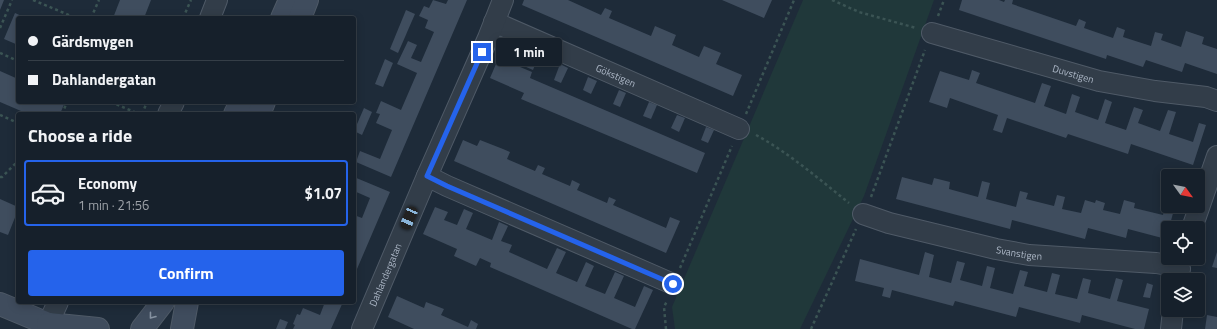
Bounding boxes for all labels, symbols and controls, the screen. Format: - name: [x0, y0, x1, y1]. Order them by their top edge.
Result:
- text: Gärdsmygen: [52, 30, 134, 53]
- callout: 1 min: [496, 38, 562, 66]
- text: 1 min: [513, 42, 545, 62]
- route end: [473, 43, 491, 61]
- street label: Gökstigen: [593, 60, 638, 91]
- street label: Duvstigen: [1051, 61, 1096, 87]
- text: Dahlandergatan: [52, 68, 156, 91]
- text: Choose a ride: [28, 122, 132, 149]
- north arrow: [1161, 169, 1205, 213]
- map controls: [1161, 169, 1205, 317]
- text: Economy: [78, 172, 137, 195]
- icon: car: [30, 175, 66, 211]
- text: $1.07: [305, 182, 342, 205]
- text: 1 min · 21:56: [78, 195, 149, 215]
- car: [399, 205, 419, 231]
- button: locate: [1161, 221, 1205, 265]
- street label: Dahlandergatan: [365, 241, 406, 309]
- street label: Svanstigen: [995, 242, 1042, 264]
- button: Confirm: [28, 250, 344, 296]
- button: layers: [1161, 273, 1205, 317]
- route start: [664, 275, 682, 293]
- one-way arrow: [150, 311, 157, 318]

